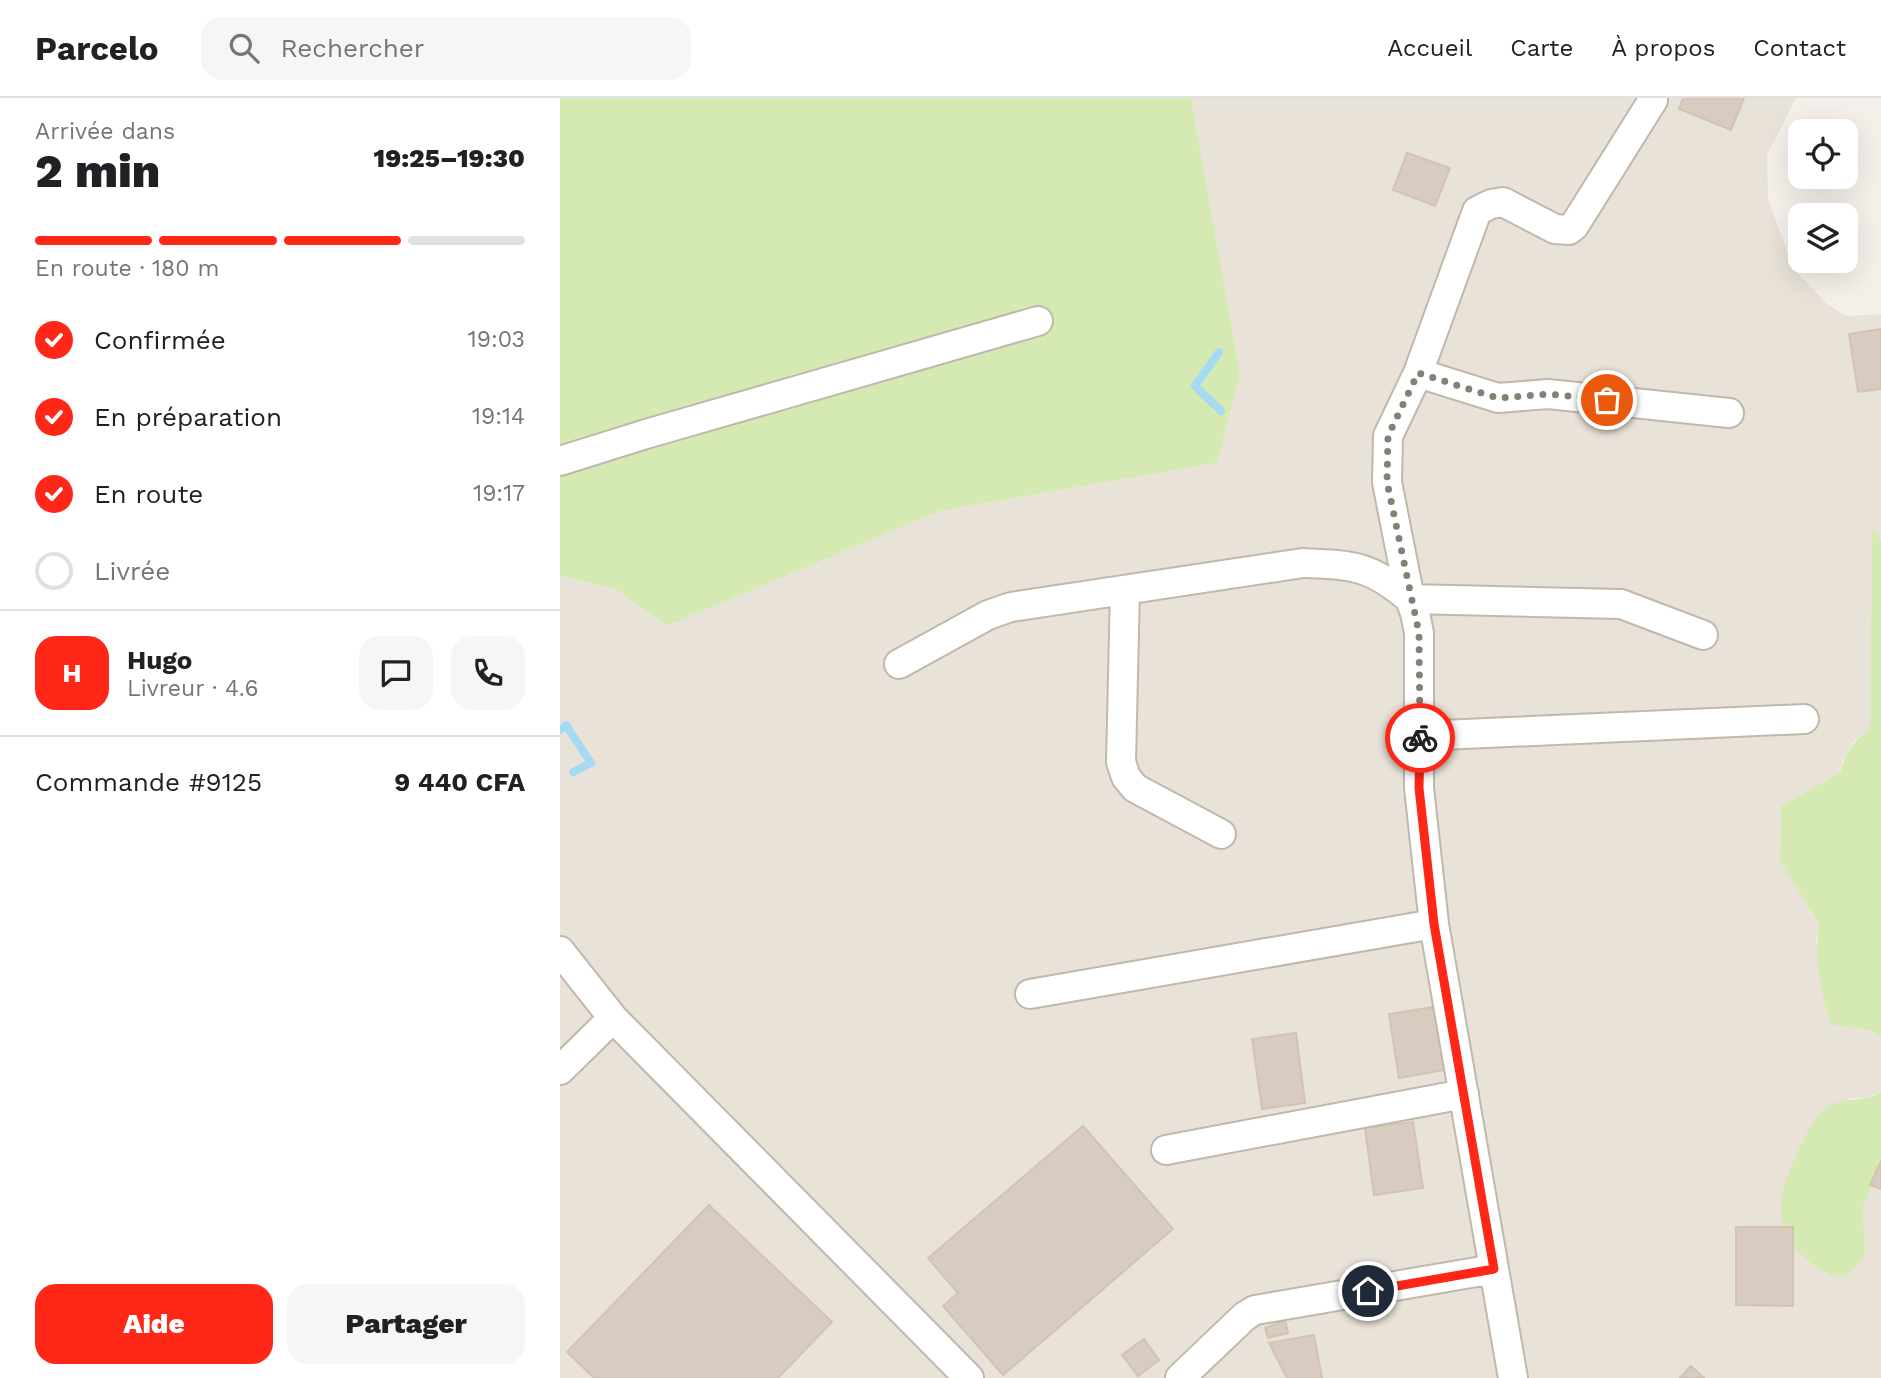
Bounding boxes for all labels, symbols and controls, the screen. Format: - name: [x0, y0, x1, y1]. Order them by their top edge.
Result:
- search box: [201, 17, 691, 80]
- text: Parcelo: [35, 29, 159, 68]
- icon: search: [225, 29, 263, 67]
- text: Rechercher: [281, 33, 424, 63]
- text: Accueil: [1387, 34, 1472, 62]
- text: Carte: [1510, 34, 1573, 62]
- text: À propos: [1611, 34, 1715, 62]
- text: Contact: [1753, 34, 1846, 62]
- text: Arrivée dans: [35, 118, 175, 145]
- map controls: [1788, 119, 1858, 273]
- button: locate: [1788, 119, 1858, 189]
- text: 19:25–19:30: [374, 143, 525, 173]
- text: 2 min: [35, 144, 160, 198]
- button: layers: [1788, 203, 1858, 273]
- text: En route · 180 m: [35, 255, 219, 282]
- icon: check: [35, 321, 73, 359]
- text: Confirmée: [94, 325, 226, 355]
- text: 19:03: [468, 326, 525, 353]
- pin: [1577, 370, 1637, 430]
- icon: bag: [1588, 381, 1626, 419]
- icon: check: [35, 398, 73, 436]
- text: En préparation: [94, 402, 282, 432]
- text: 19:14: [472, 403, 525, 430]
- icon: check: [35, 475, 73, 513]
- text: En route: [94, 479, 203, 509]
- text: 19:17: [473, 480, 525, 507]
- text: Livrée: [94, 556, 170, 586]
- button: chat: [359, 636, 433, 710]
- button: phone: [451, 636, 525, 710]
- text: Hugo: [127, 645, 192, 675]
- text: H: [62, 658, 82, 688]
- text: Livreur · 4.6: [127, 675, 259, 702]
- courier: [1385, 703, 1455, 773]
- icon: bike: [1401, 719, 1439, 757]
- text: Commande #9125: [35, 767, 262, 797]
- text: 9 440 CFA: [394, 767, 525, 797]
- pin: [1338, 1261, 1398, 1321]
- icon: home: [1349, 1272, 1387, 1310]
- button: Aide: [35, 1284, 273, 1364]
- button: Partager: [287, 1284, 525, 1364]

